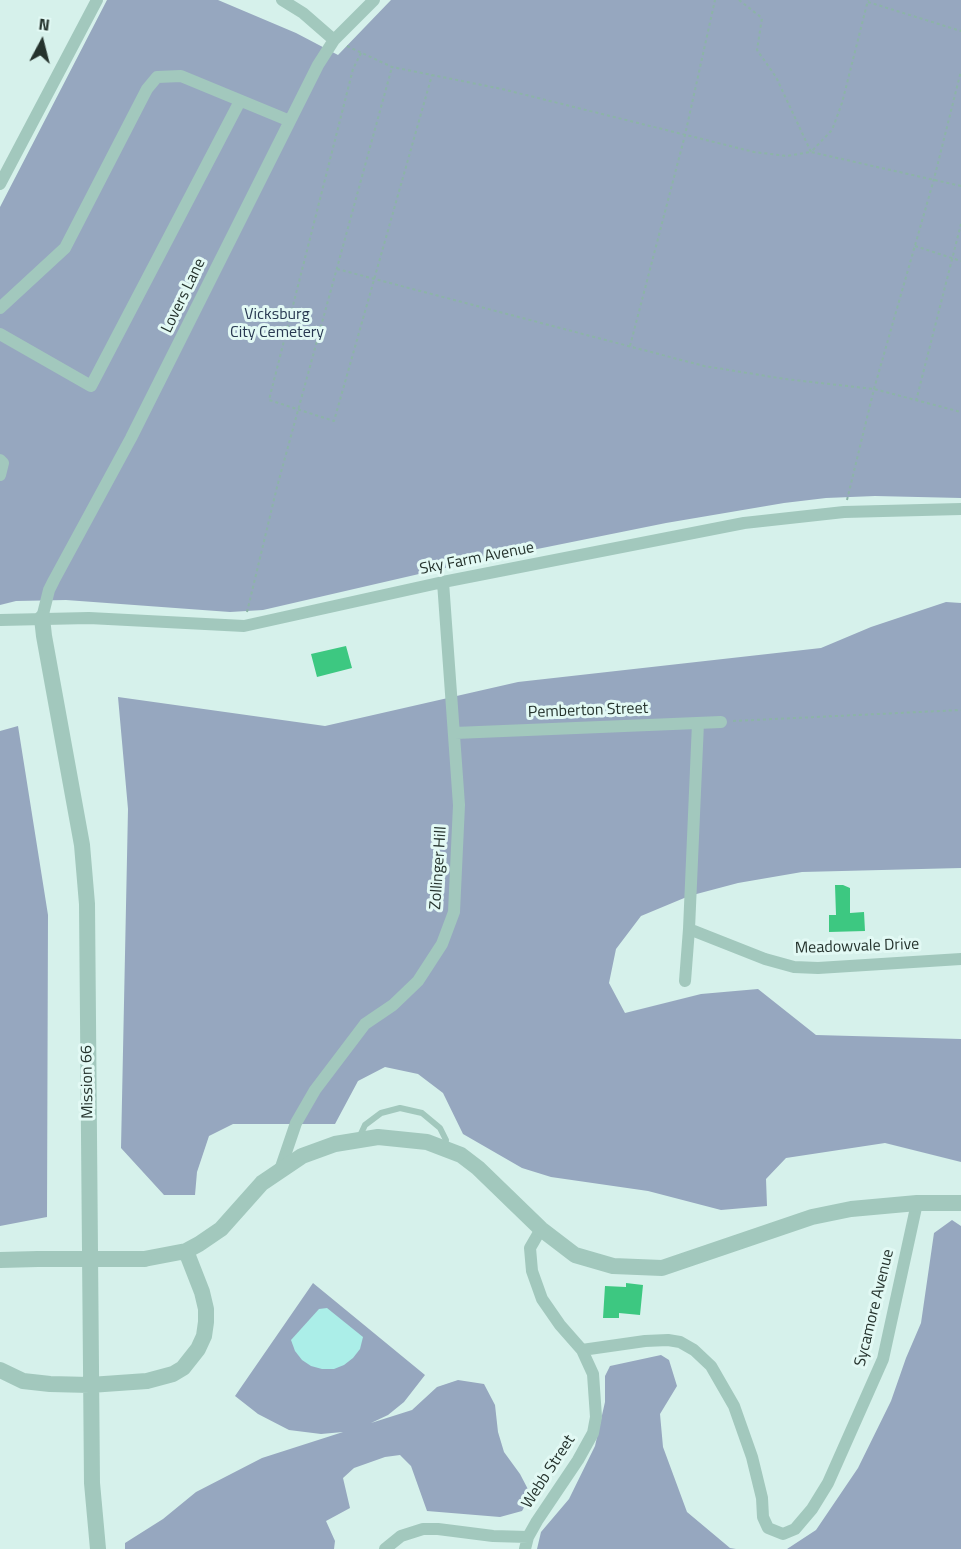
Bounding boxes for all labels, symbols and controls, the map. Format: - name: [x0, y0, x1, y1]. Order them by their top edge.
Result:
- north arrow: [12, 12, 72, 72]
- text: N: [37, 12, 51, 37]
- street label: Lovers Lane: [158, 256, 210, 336]
- park label: Vicksburg City Cemetery: [230, 305, 324, 343]
- street label: Sky Farm Avenue: [418, 539, 536, 579]
- street label: Pemberton Street: [528, 699, 648, 723]
- street label: Zollinger Hill: [427, 826, 451, 910]
- street label: Meadowvale Drive: [795, 935, 919, 959]
- street label: Mission 66: [78, 1045, 98, 1119]
- street label: Sycamore Avenue: [851, 1247, 899, 1369]
- street label: Webb Street: [518, 1432, 580, 1512]

